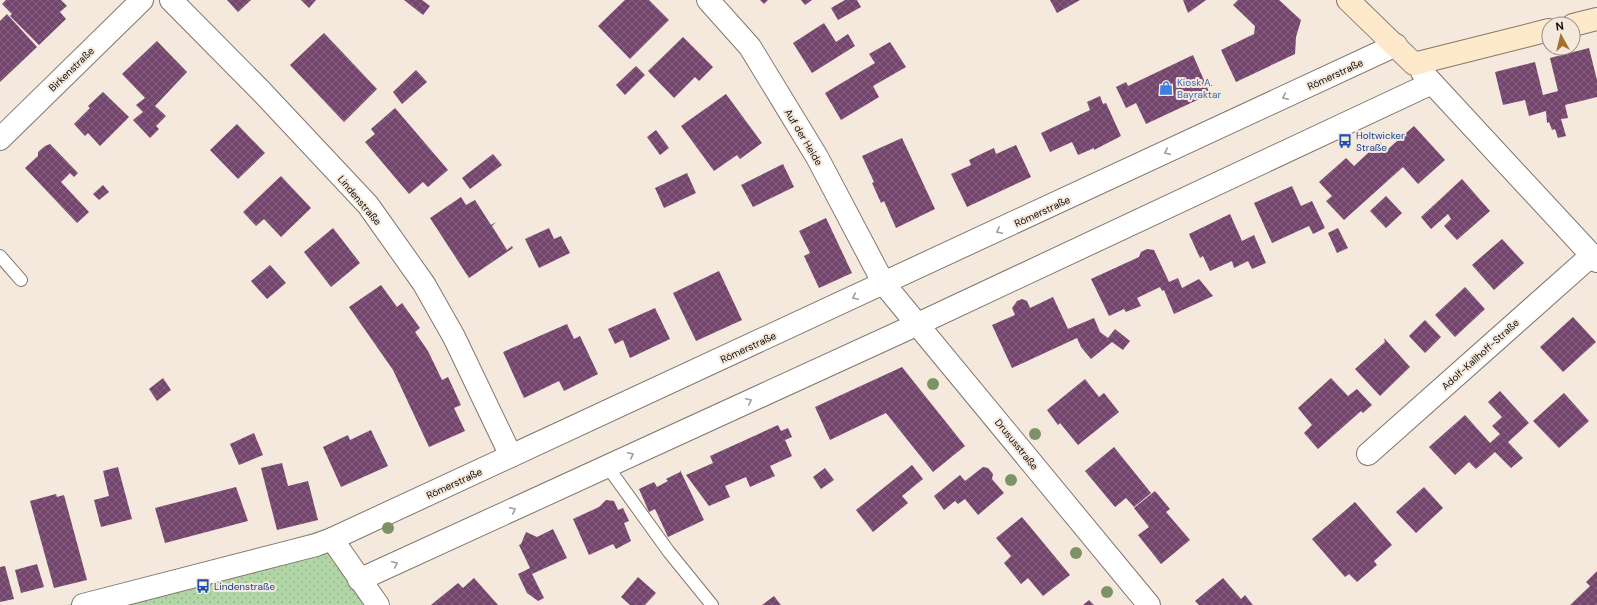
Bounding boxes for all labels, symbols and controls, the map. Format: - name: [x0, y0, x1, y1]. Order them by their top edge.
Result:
- north arrow: [1541, 16, 1581, 56]
- text: N: [1555, 19, 1565, 34]
- street label: Birkenstraße: [46, 44, 97, 94]
- street label: Römerstraße: [1305, 56, 1365, 93]
- place label: Kiosk A. Bayraktar: [1177, 76, 1221, 101]
- shop icon: Kiosk A. Bayraktar: [1158, 80, 1174, 96]
- one-way arrow: [1282, 92, 1289, 100]
- street label: Auf der Heide: [782, 107, 826, 168]
- place label: Holtwicker Straße: [1356, 129, 1405, 154]
- bus stop icon: Holtwicker Straße: [1337, 133, 1353, 149]
- one-way arrow: [1164, 147, 1171, 155]
- street label: Lindenstraße: [335, 173, 384, 228]
- street label: Römerstraße: [1012, 193, 1072, 230]
- one-way arrow: [995, 226, 1003, 234]
- one-way arrow: [852, 292, 860, 300]
- street label: Adolf-Kallhoff-Straße: [1439, 316, 1522, 393]
- street label: Römerstraße: [718, 329, 778, 366]
- one-way arrow: [745, 398, 753, 406]
- street label: Drususstraße: [992, 416, 1041, 473]
- one-way arrow: [627, 452, 634, 460]
- street label: Römerstraße: [424, 465, 484, 502]
- one-way arrow: [509, 507, 516, 515]
- one-way arrow: [390, 561, 398, 569]
- bus stop icon: Lindenstraße: [195, 578, 211, 594]
- place label: Lindenstraße: [214, 580, 275, 593]

